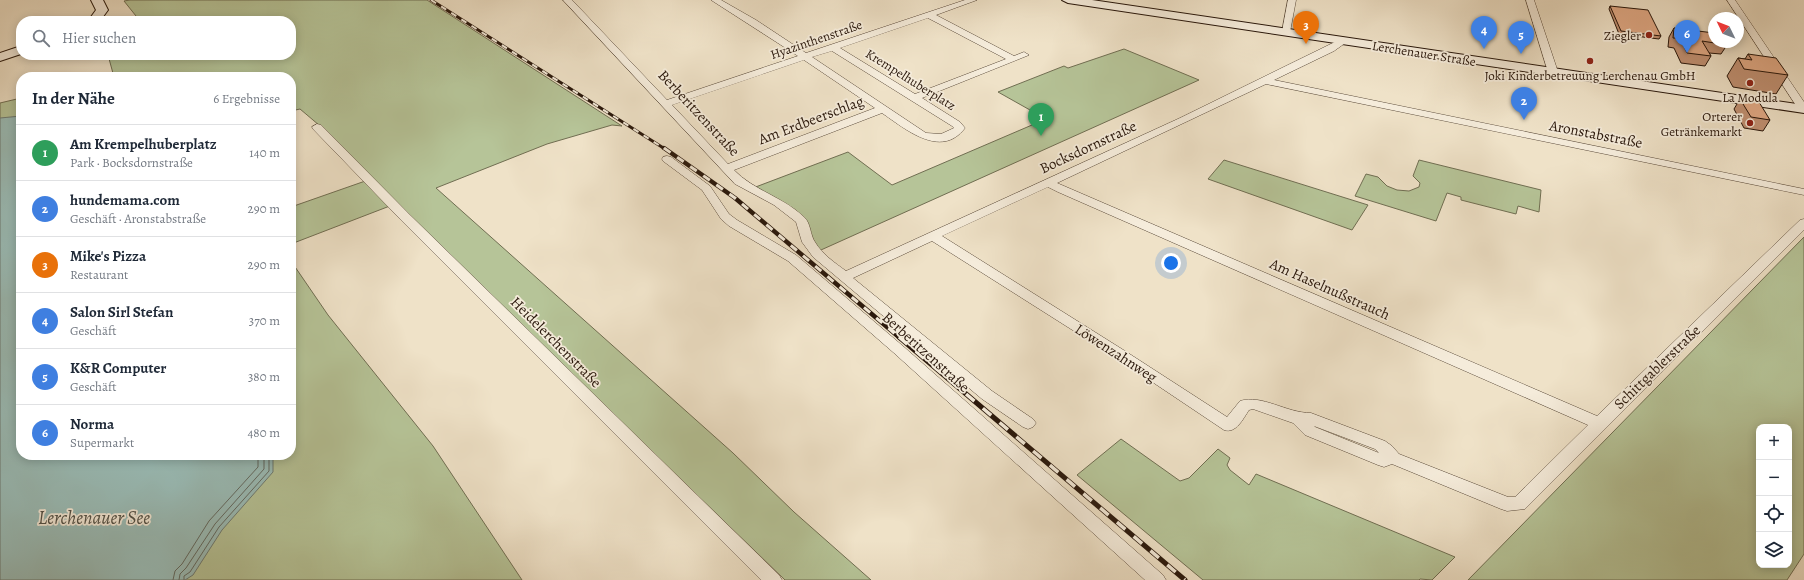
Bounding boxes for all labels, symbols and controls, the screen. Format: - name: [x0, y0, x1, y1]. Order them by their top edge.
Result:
- pin: 3: [1293, 11, 1319, 44]
- north arrow: [1708, 12, 1744, 48]
- search box: [16, 16, 296, 60]
- street label: Hyazinthenstraße: [768, 16, 864, 63]
- pin: 4: [1471, 16, 1497, 49]
- pin: 6: [1674, 20, 1700, 53]
- pin: 5: [1508, 21, 1534, 54]
- icon: search: [30, 27, 52, 49]
- place label: Ziegler: [1604, 27, 1641, 44]
- text: Hier suchen: [62, 28, 136, 48]
- marker: Ziegler: [1644, 30, 1654, 40]
- street label: Lerchenauer Straße: [1371, 37, 1477, 70]
- street label: Krempelhuberplatz: [862, 45, 959, 114]
- marker: Joki Kinderbetreuung Lerchenau GmbH: [1585, 56, 1595, 66]
- street label: Berberitzenstraße: [654, 65, 745, 161]
- place label: Joki Kinderbetreuung Lerchenau GmbH: [1484, 67, 1696, 84]
- marker: La Modula: [1745, 78, 1755, 88]
- text: In der Nähe: [32, 87, 115, 110]
- pin: 2: [1511, 87, 1537, 120]
- place label: La Modula: [1722, 89, 1778, 106]
- text: 6 Ergebnisse: [213, 90, 280, 107]
- street label: Am Erdbeerschlag: [755, 91, 867, 150]
- pin: 1: [1028, 103, 1054, 136]
- place label: Orterer Getränkemarkt: [1661, 108, 1743, 140]
- street label: Aronstabstraße: [1547, 115, 1645, 153]
- street label: Bocksdornstraße: [1036, 116, 1140, 178]
- marker: Orterer Getränkemarkt: [1745, 118, 1755, 128]
- text: Am Krempelhuberplatz: [70, 134, 217, 154]
- text: 1: [43, 144, 47, 161]
- text: 140 m: [249, 144, 280, 161]
- text: Park · Bocksdornstraße: [70, 154, 193, 171]
- text: hundemama.com: [70, 190, 180, 210]
- text: 2: [42, 200, 48, 217]
- text: 290 m: [248, 200, 280, 217]
- text: Geschäft · Aronstabstraße: [70, 210, 206, 227]
- text: Mike's Pizza: [70, 246, 146, 266]
- your location: [1161, 253, 1181, 273]
- street label: Am Haselnußstrauch: [1266, 253, 1393, 324]
- text: 3: [42, 256, 48, 273]
- text: 290 m: [248, 256, 280, 273]
- text: Restaurant: [70, 266, 128, 283]
- street label: Heidelerchenstraße: [506, 292, 606, 392]
- text: Salon Sirl Stefan: [70, 302, 173, 322]
- street label: Berberitzenstraße: [878, 307, 974, 397]
- text: 4: [42, 312, 48, 329]
- text: 370 m: [249, 312, 280, 329]
- street label: Löwenzahnweg: [1071, 319, 1161, 387]
- street label: Schittgablerstraße: [1609, 320, 1705, 414]
- text: Geschäft: [70, 322, 116, 339]
- text: K&R Computer: [70, 358, 167, 378]
- text: 5: [42, 368, 48, 385]
- text: 380 m: [248, 368, 280, 385]
- text: Geschäft: [70, 378, 116, 395]
- text: Norma: [70, 414, 114, 434]
- text: 6: [42, 424, 48, 441]
- text: 480 m: [247, 424, 280, 441]
- map controls: [1756, 424, 1792, 568]
- button: +: [1756, 424, 1792, 460]
- text: Supermarkt: [70, 434, 134, 451]
- button: −: [1756, 460, 1792, 496]
- button: locate: [1756, 496, 1792, 532]
- water label: Lerchenauer See: [38, 505, 150, 531]
- button: layers: [1756, 532, 1792, 568]

